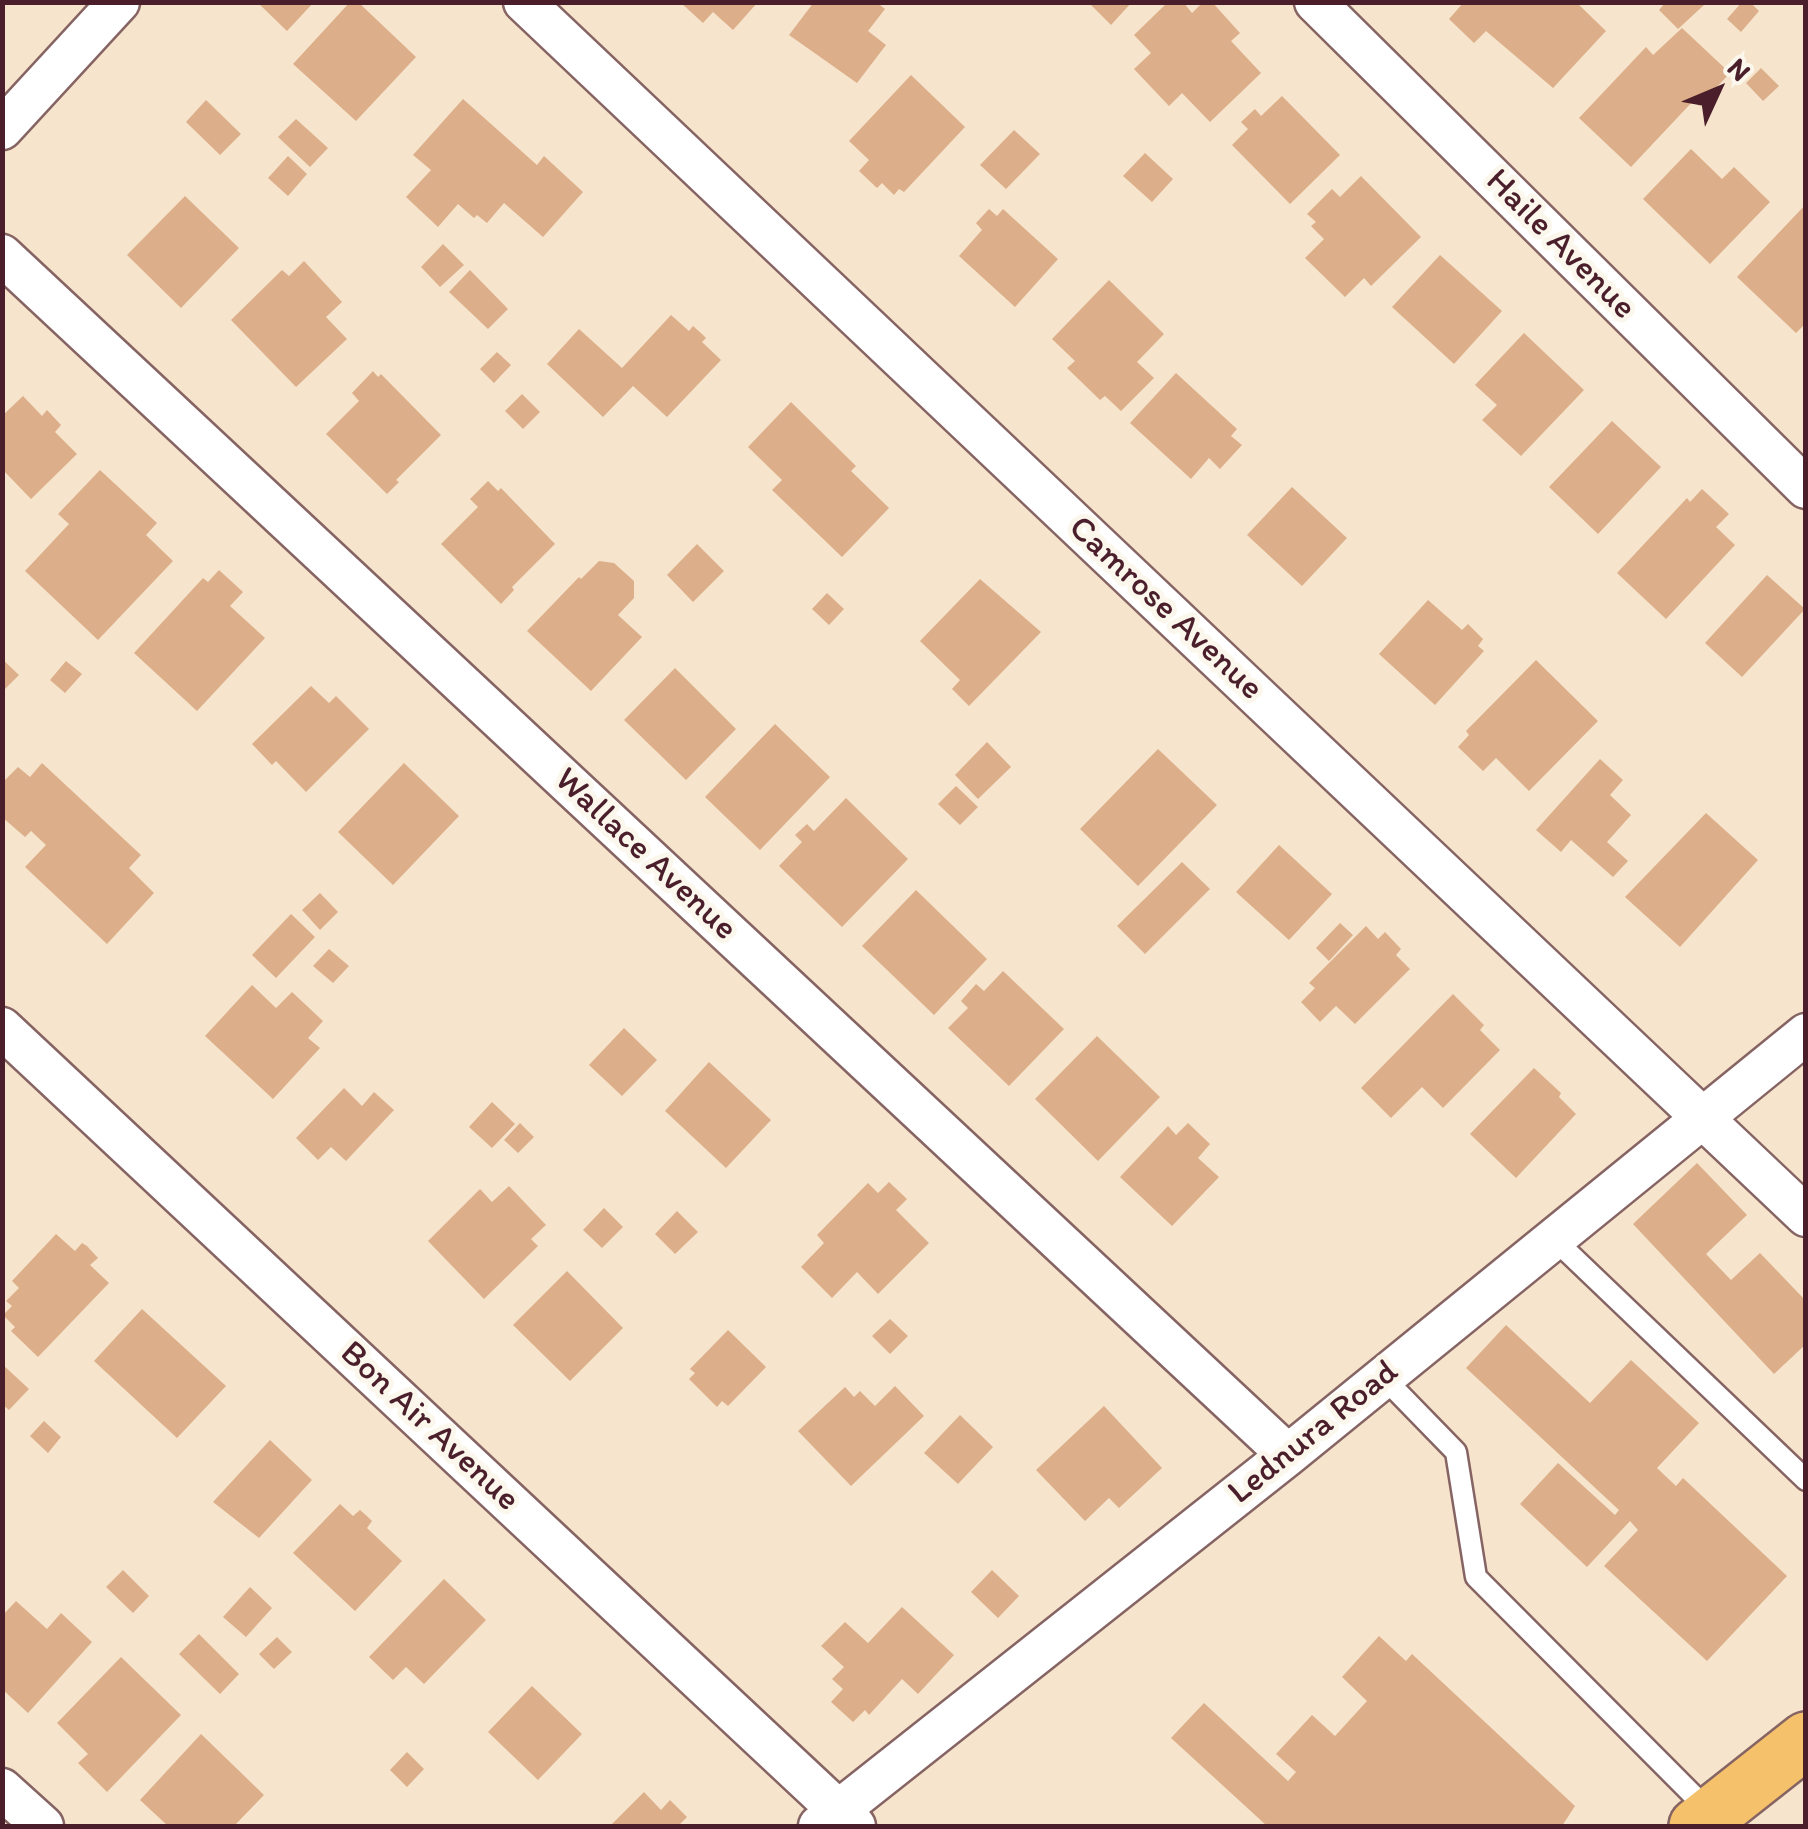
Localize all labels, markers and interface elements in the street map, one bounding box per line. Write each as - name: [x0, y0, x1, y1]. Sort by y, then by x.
- north arrow: [1668, 40, 1768, 140]
- text: N: [1721, 51, 1758, 88]
- street label: Haile Avenue: [1476, 161, 1644, 329]
- street label: Camrose Avenue: [1059, 508, 1271, 710]
- street label: Wallace Avenue: [545, 760, 745, 950]
- street label: Bon Air Avenue: [330, 1333, 528, 1521]
- street label: Lednura Road: [1220, 1352, 1408, 1514]

